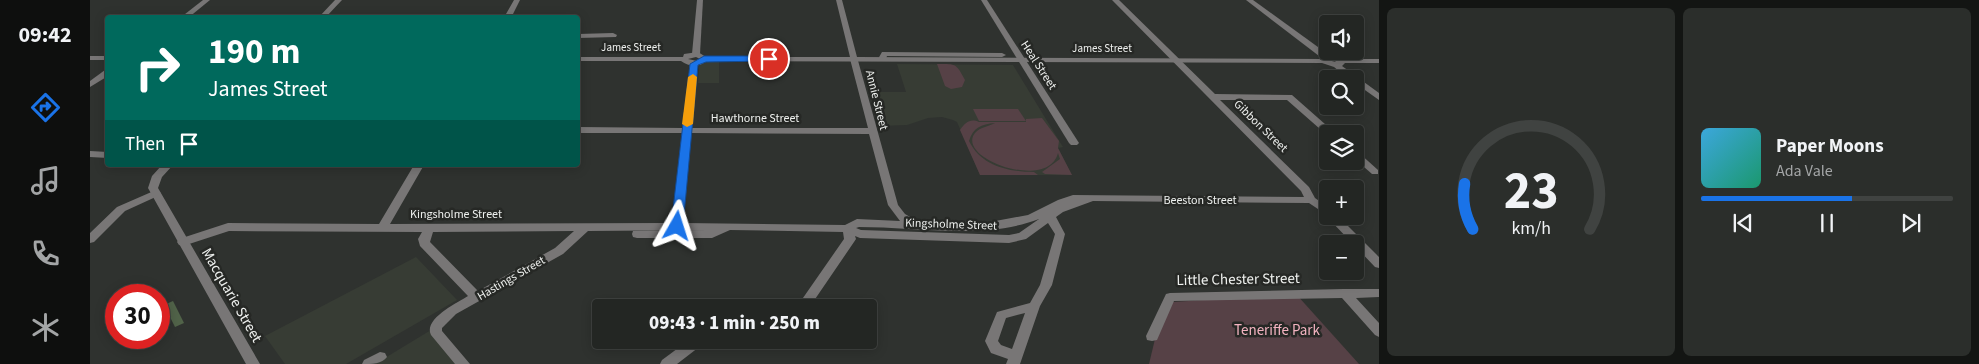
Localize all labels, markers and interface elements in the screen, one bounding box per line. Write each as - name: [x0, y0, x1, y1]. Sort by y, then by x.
- map controls: [1319, 15, 1364, 280]
- button: sound: [1319, 15, 1364, 60]
- text: 09:42: [18, 19, 72, 51]
- text: 190 m: [208, 27, 300, 77]
- icon: right: [125, 35, 190, 100]
- pin: [748, 38, 790, 80]
- street label: Heal Street: [1016, 38, 1061, 93]
- street label: James Street: [601, 40, 661, 55]
- street label: James Street: [1072, 41, 1132, 56]
- icon: arrive: [755, 45, 783, 73]
- street label: Annie Street: [861, 68, 892, 132]
- button: search: [1319, 70, 1364, 115]
- text: James Street: [208, 73, 328, 105]
- icon: directions: [28, 90, 63, 125]
- street label: Gibbon Street: [1230, 96, 1291, 156]
- street label: Hawthorne Street: [711, 110, 799, 127]
- button: layers: [1319, 125, 1364, 170]
- icon: arrive: [175, 130, 203, 158]
- text: Then: [125, 131, 165, 158]
- text: Paper Moons: [1776, 133, 1884, 160]
- text: 23: [1504, 155, 1558, 229]
- text: Ada Vale: [1776, 160, 1833, 182]
- icon: music: [28, 163, 63, 198]
- button: +: [1319, 180, 1364, 225]
- street label: Beeston Street: [1163, 192, 1237, 209]
- position arrow: [650, 199, 702, 251]
- street label: Kingsholme Street: [410, 206, 502, 223]
- icon: previous: [1729, 209, 1757, 237]
- icon: pause: [1813, 209, 1841, 237]
- icon: next: [1897, 209, 1925, 237]
- street label: Kingsholme Street: [905, 214, 997, 235]
- text: km/h: [1511, 216, 1551, 241]
- button: −: [1319, 235, 1364, 280]
- icon: phone: [28, 236, 63, 271]
- street label: Macquarie Street: [196, 244, 267, 346]
- street label: Hastings Street: [474, 252, 548, 305]
- street label: Little Chester Street: [1176, 268, 1300, 291]
- speed limit sign: 30: [105, 284, 170, 349]
- icon: climate: [28, 310, 63, 345]
- text: 09:43 · 1 min · 250 m: [649, 310, 820, 337]
- park label: Teneriffe Park: [1234, 320, 1321, 341]

